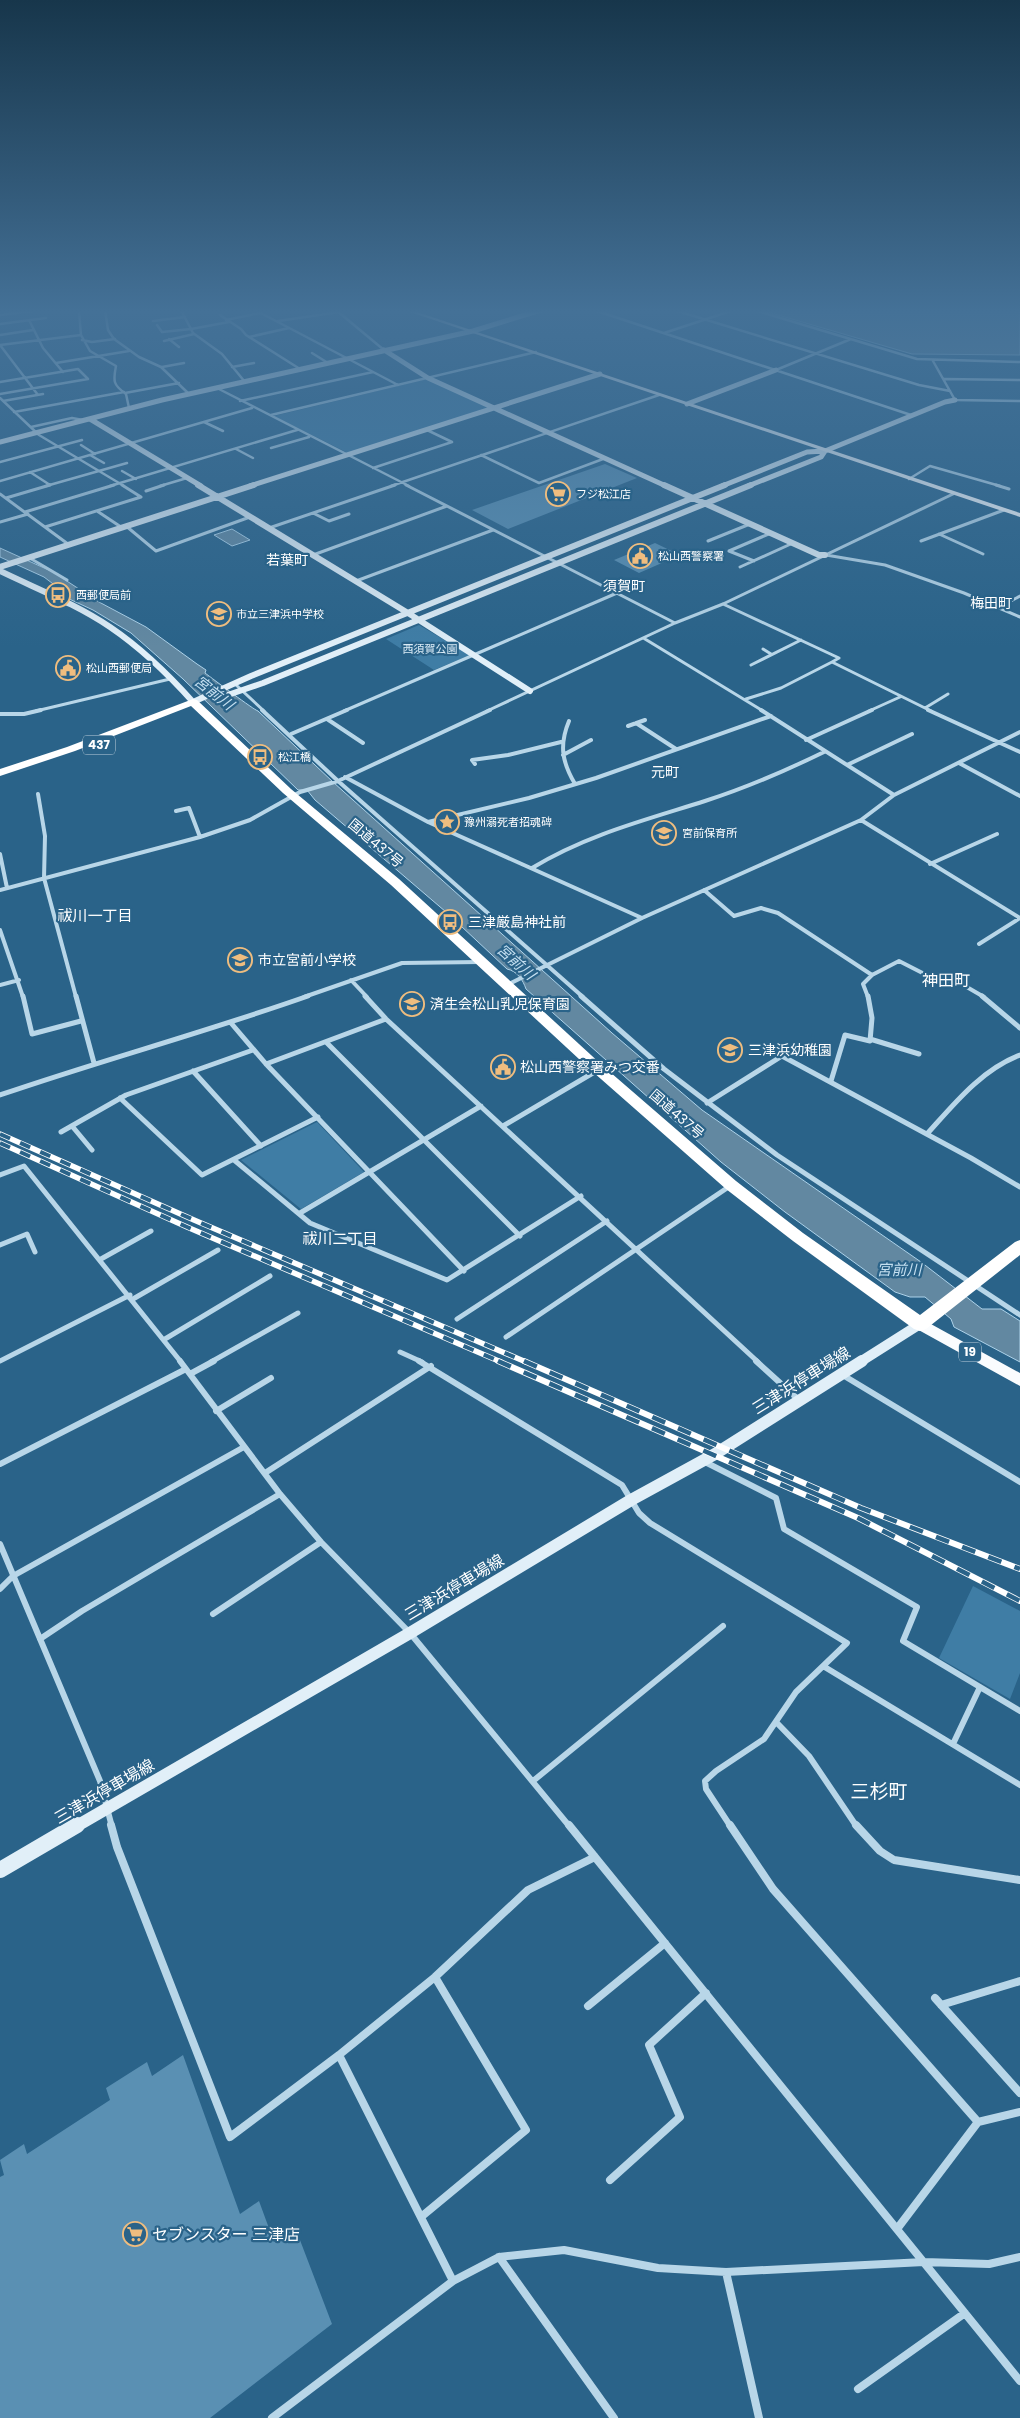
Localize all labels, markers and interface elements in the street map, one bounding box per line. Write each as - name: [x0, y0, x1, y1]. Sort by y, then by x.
- supermarket icon: フジ松江店: [545, 481, 571, 507]
- place label: フジ松江店: [576, 486, 631, 502]
- public building icon: 松山西警察署: [627, 543, 653, 569]
- place label: 松山西警察署: [658, 548, 724, 564]
- district label: 若葉町: [266, 550, 308, 570]
- district label: 須賀町: [603, 576, 645, 596]
- bus stop icon: 西郵便局前: [45, 582, 71, 608]
- place label: 西郵便局前: [76, 587, 131, 603]
- district label: 梅田町: [970, 593, 1012, 613]
- school or university icon: 市立三津浜中学校: [206, 601, 232, 627]
- place label: 市立三津浜中学校: [236, 606, 324, 622]
- park label: 西須賀公園: [403, 641, 458, 657]
- public building icon: 松山西郵便局: [55, 655, 81, 681]
- place label: 松山西郵便局: [86, 660, 152, 676]
- water label: 宮前川: [190, 670, 240, 716]
- road number: 437: [83, 736, 115, 754]
- bus stop icon: 松江橋: [247, 744, 273, 770]
- place label: 松江橋: [278, 749, 311, 765]
- district label: 元町: [651, 762, 679, 782]
- place icon: 豫州溺死者招魂碑: [434, 809, 460, 835]
- street label: 国道437号: [344, 814, 408, 872]
- place label: 豫州溺死者招魂碑: [464, 814, 552, 830]
- school or university icon: 宮前保育所: [651, 820, 677, 846]
- place label: 宮前保育所: [682, 825, 738, 841]
- district label: 祓川一丁目: [57, 905, 133, 926]
- bus stop icon: 三津厳島神社前: [437, 909, 463, 935]
- place label: 三津厳島神社前: [468, 912, 566, 932]
- water label: 宮前川: [493, 939, 542, 986]
- school or university icon: 市立宮前小学校: [227, 947, 253, 973]
- place label: 市立宮前小学校: [258, 950, 356, 970]
- district label: 神田町: [922, 969, 970, 992]
- school or university icon: 済生会松山乳児保育園: [399, 991, 425, 1017]
- place label: 済生会松山乳児保育園: [430, 994, 570, 1014]
- school or university icon: 三津浜幼稚園: [717, 1037, 743, 1063]
- place label: 三津浜幼稚園: [748, 1040, 832, 1060]
- public building icon: 松山西警察署みつ交番: [490, 1054, 516, 1080]
- place label: 松山西警察署みつ交番: [520, 1057, 660, 1077]
- street label: 国道437号: [645, 1085, 709, 1143]
- district label: 祓川二丁目: [302, 1228, 378, 1249]
- water label: 宮前川: [876, 1259, 923, 1280]
- street label: 三津浜停車場線: [748, 1341, 855, 1420]
- road number: 19: [959, 1342, 981, 1361]
- street label: 三津浜停車場線: [400, 1549, 508, 1626]
- street label: 三津浜停車場線: [50, 1753, 159, 1829]
- district label: 三杉町: [850, 1778, 908, 1805]
- supermarket icon: セブンスター 三津店: [122, 2221, 148, 2247]
- place label: セブンスター 三津店: [152, 2223, 300, 2246]

